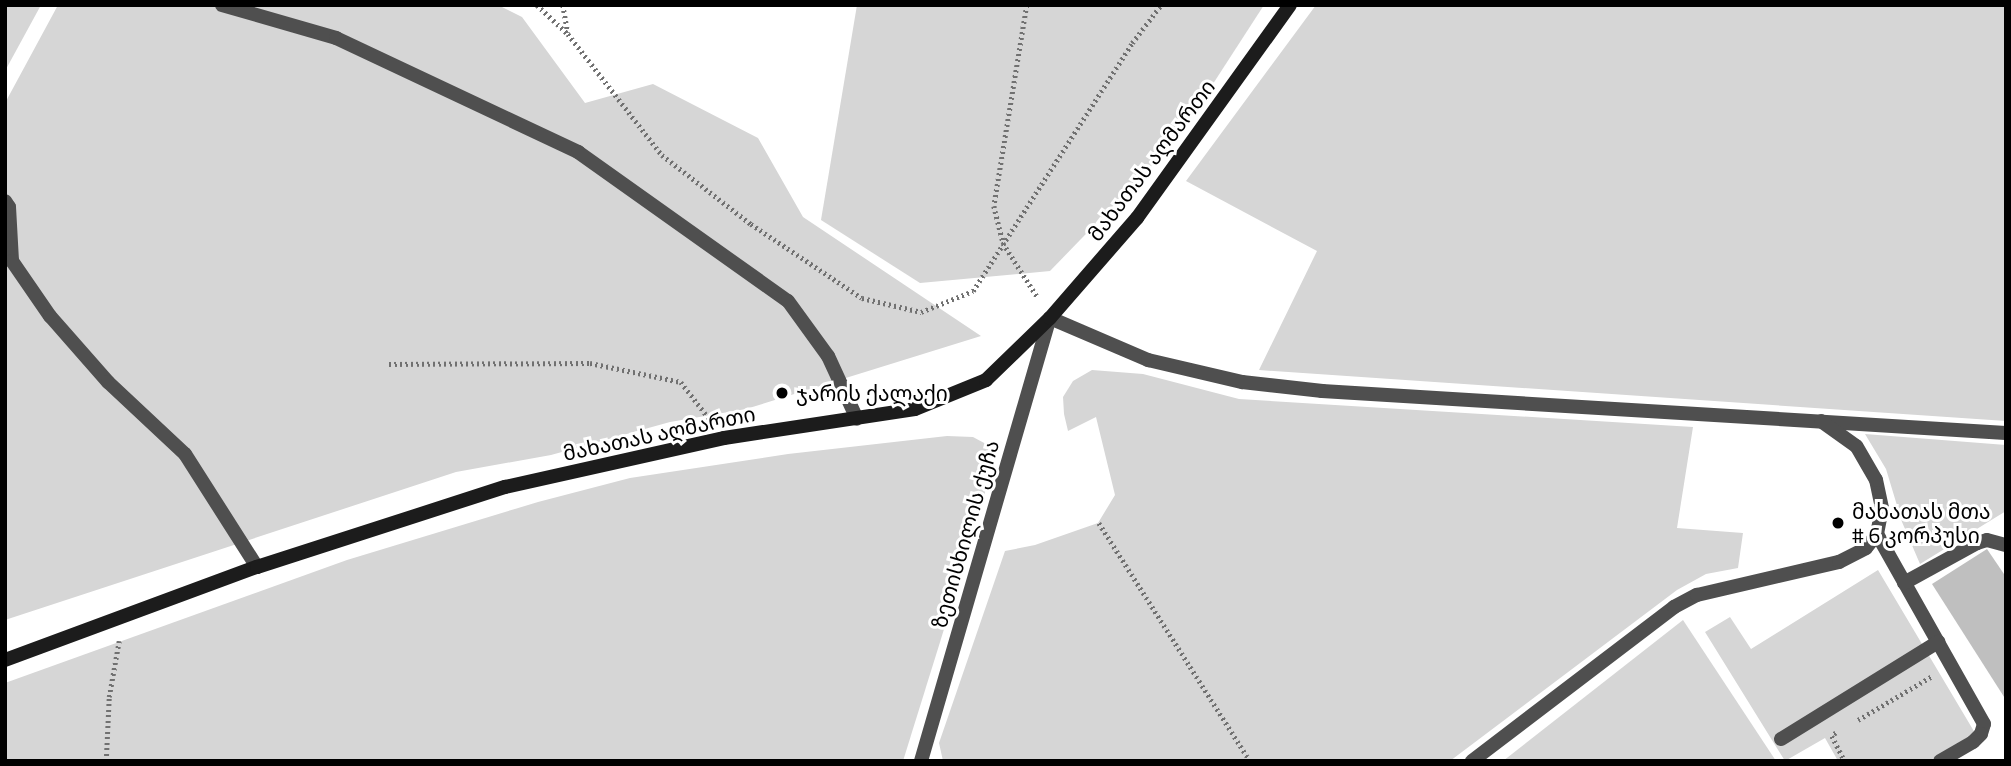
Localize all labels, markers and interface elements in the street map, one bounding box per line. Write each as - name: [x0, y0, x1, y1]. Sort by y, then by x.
- street label: მახათას აღმართი: [1082, 74, 1220, 246]
- place label: ჯარის ქალაქი: [796, 380, 948, 406]
- marker: ჯარის ქალაქი: [774, 385, 790, 401]
- street label: მახათას აღმართი: [561, 400, 757, 466]
- street label: ზეთისხილის ქუჩა: [926, 437, 1004, 631]
- place label: მახათას მთა # 6 კორპუსი: [1852, 498, 1991, 548]
- marker: მახათას მთა # 6 კორპუსი: [1830, 515, 1846, 531]

